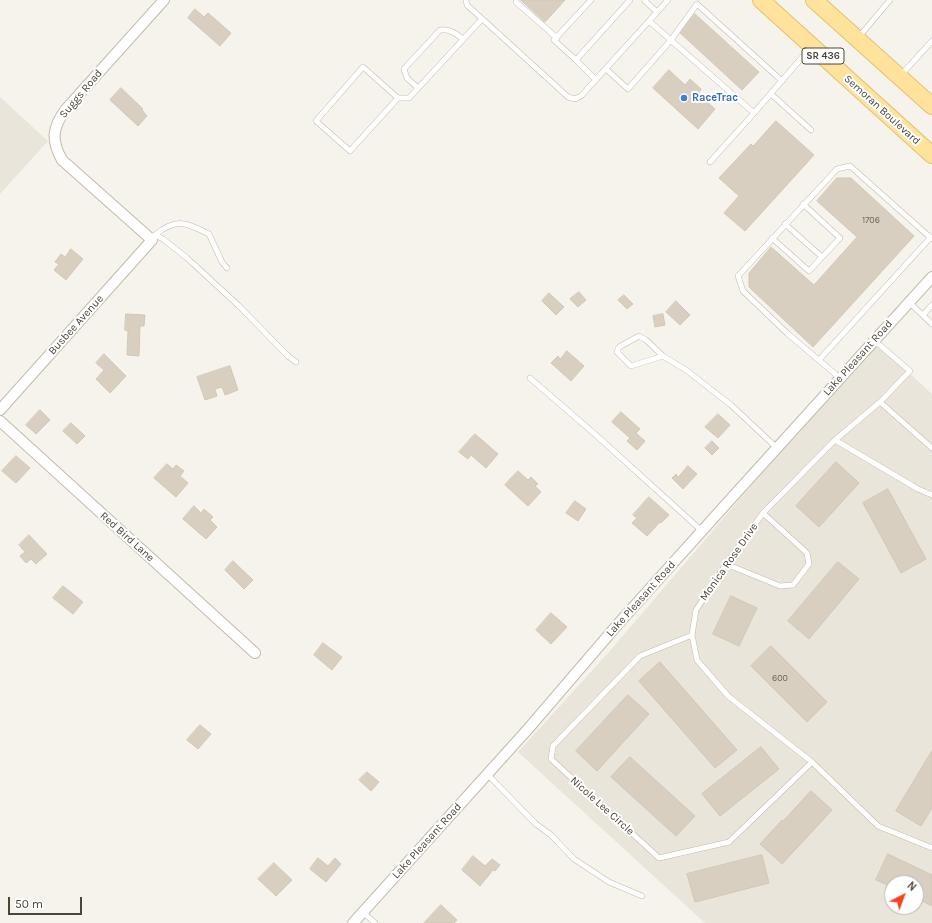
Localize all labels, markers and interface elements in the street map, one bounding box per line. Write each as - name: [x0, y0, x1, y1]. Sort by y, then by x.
- road number: SR 436: [802, 48, 844, 64]
- street label: Suggs Road: [57, 67, 105, 121]
- street label: Semoran Boulevard: [841, 72, 923, 148]
- place label: RaceTrac: [692, 91, 738, 105]
- marker: RaceTrac: [679, 93, 689, 103]
- house number: 1706: [862, 215, 880, 225]
- street label: Busbee Avenue: [46, 292, 106, 358]
- street label: Lake Pleasant Road: [821, 318, 895, 398]
- street label: Red Bird Lane: [97, 509, 157, 565]
- street label: Monica Rose Drive: [697, 521, 761, 603]
- street label: Lake Pleasant Road: [604, 559, 678, 639]
- house number: 600: [772, 673, 788, 683]
- street label: Nicole Lee Circle: [567, 774, 637, 838]
- street label: Lake Pleasant Road: [390, 801, 464, 881]
- north arrow: [884, 875, 924, 915]
- text: N: [904, 879, 919, 894]
- scale bar: [10, 889, 84, 915]
- text: 50 m: [15, 897, 43, 911]

